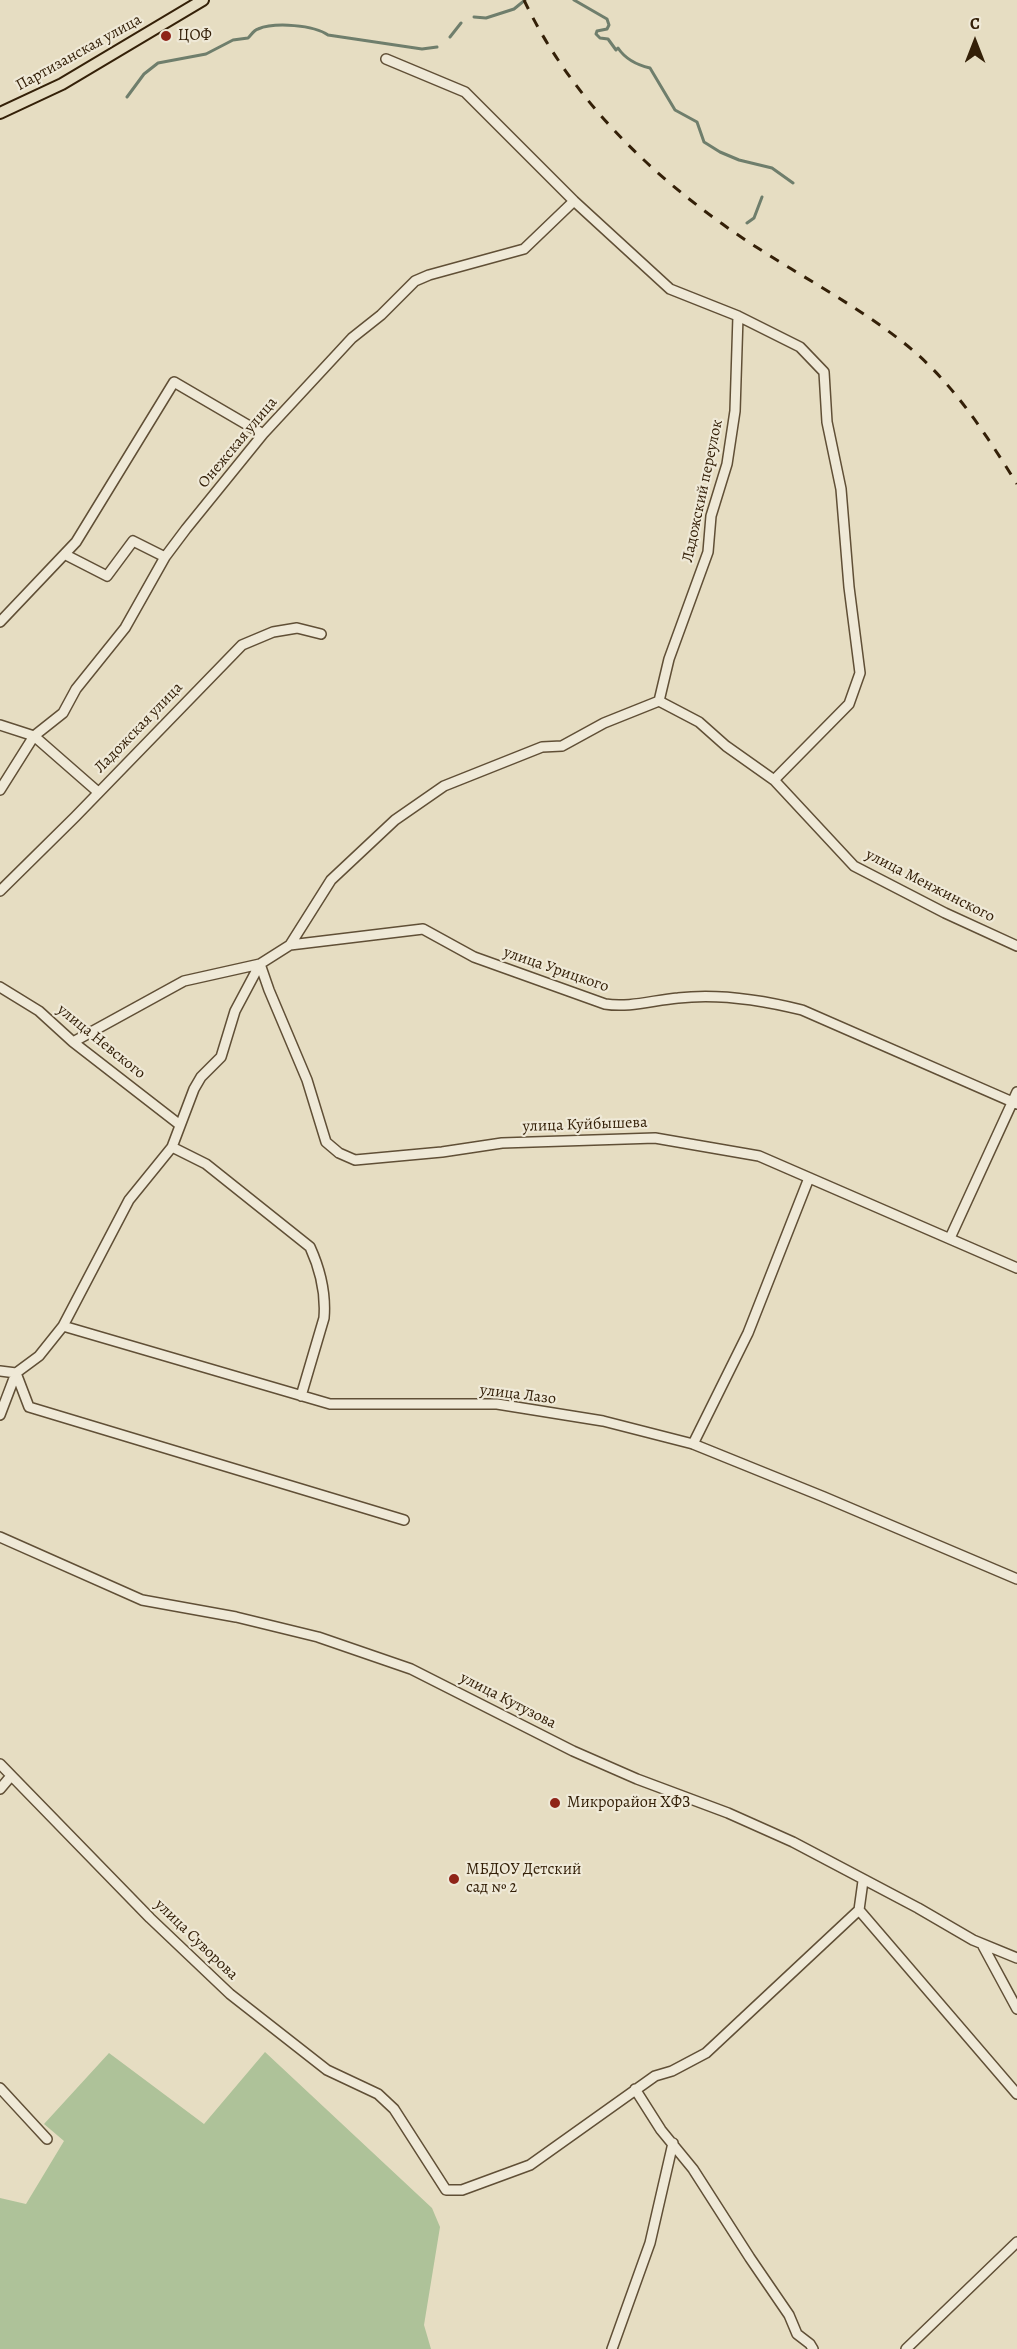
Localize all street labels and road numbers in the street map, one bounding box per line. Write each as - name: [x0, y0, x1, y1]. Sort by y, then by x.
- street label: Партизанская улица: [13, 10, 145, 96]
- street label: Онежская улица: [194, 394, 282, 492]
- street label: Ладожский переулок: [678, 418, 728, 564]
- street label: Ладожская улица: [91, 679, 187, 777]
- street label: улица Менжинского: [862, 845, 998, 927]
- street label: улица Урицкого: [501, 943, 611, 997]
- street label: улица Невского: [53, 1000, 149, 1084]
- street label: улица Куйбышева: [522, 1113, 648, 1137]
- street label: улица Лазо: [479, 1381, 557, 1409]
- street label: улица Кутузова: [457, 1669, 559, 1733]
- street label: улица Суворова: [150, 1895, 242, 1985]

